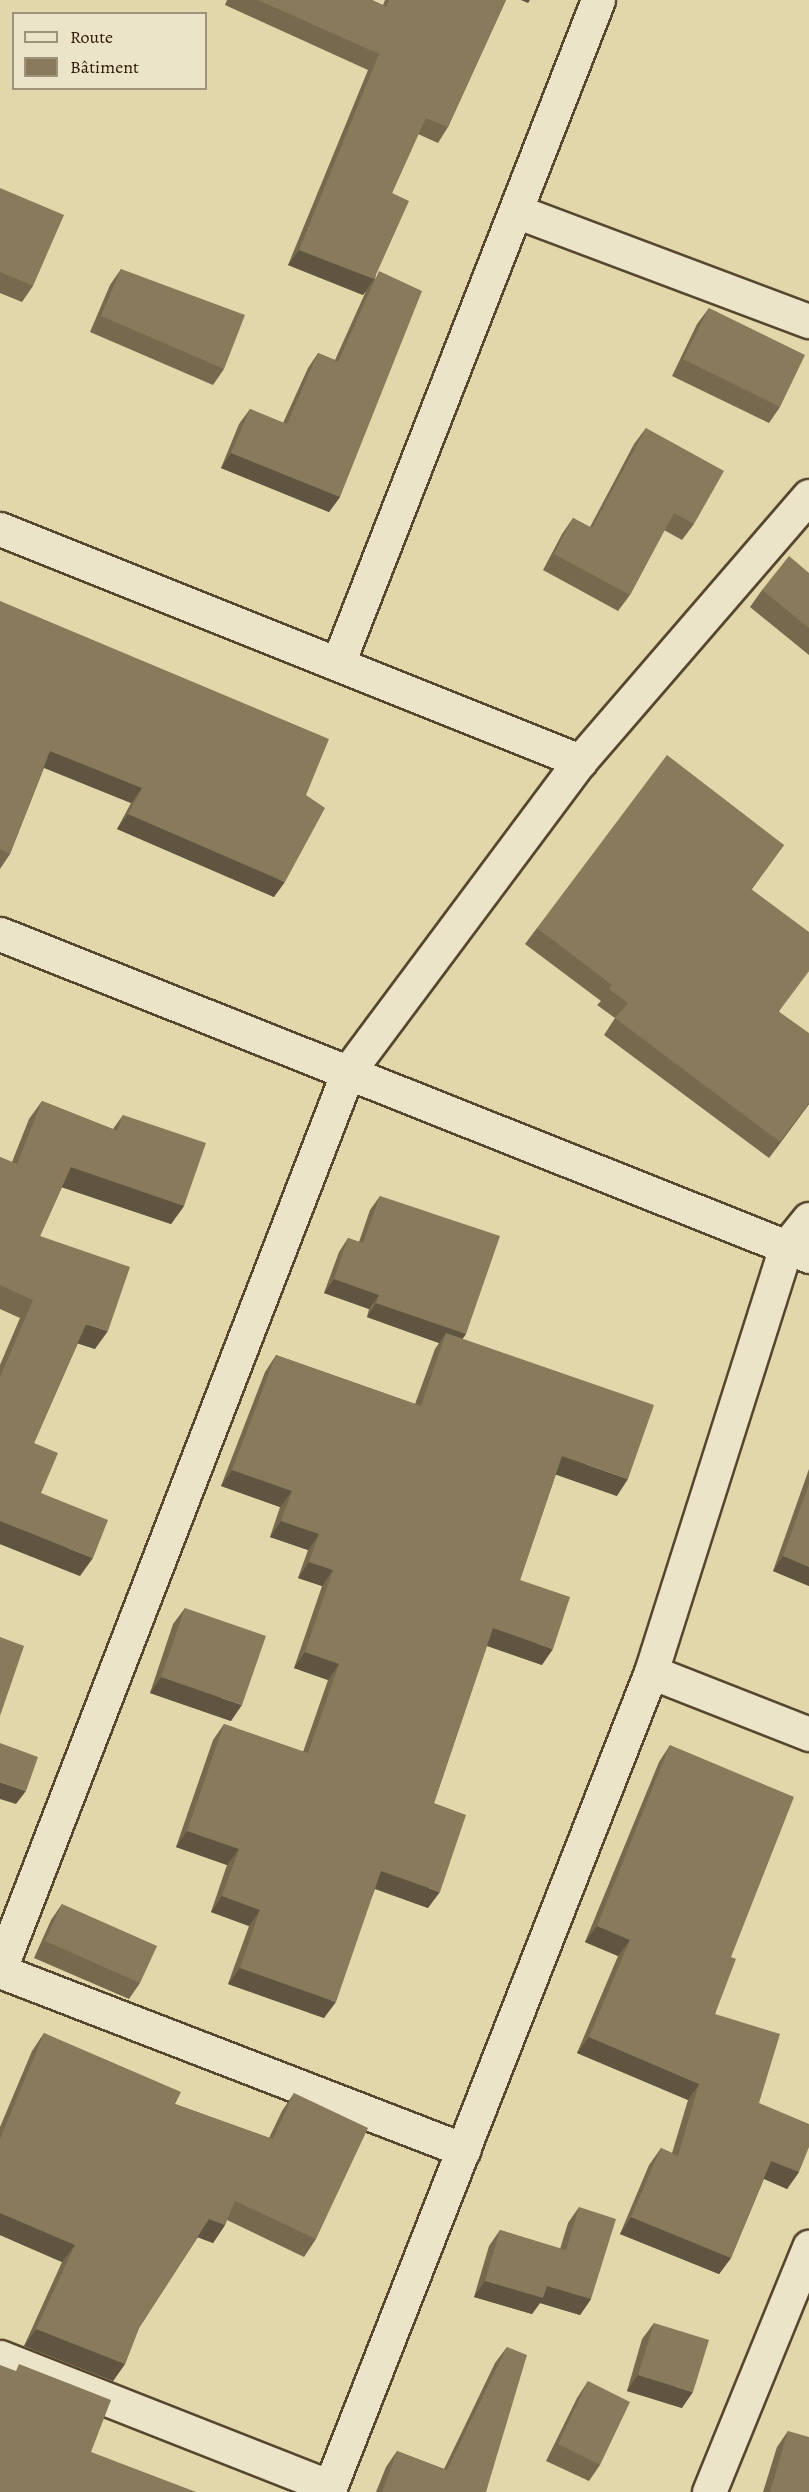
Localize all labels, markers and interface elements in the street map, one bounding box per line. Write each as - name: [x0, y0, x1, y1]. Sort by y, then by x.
- legend: [12, 12, 207, 90]
- text: Route: [70, 25, 113, 49]
- text: Bâtiment: [70, 55, 139, 79]

